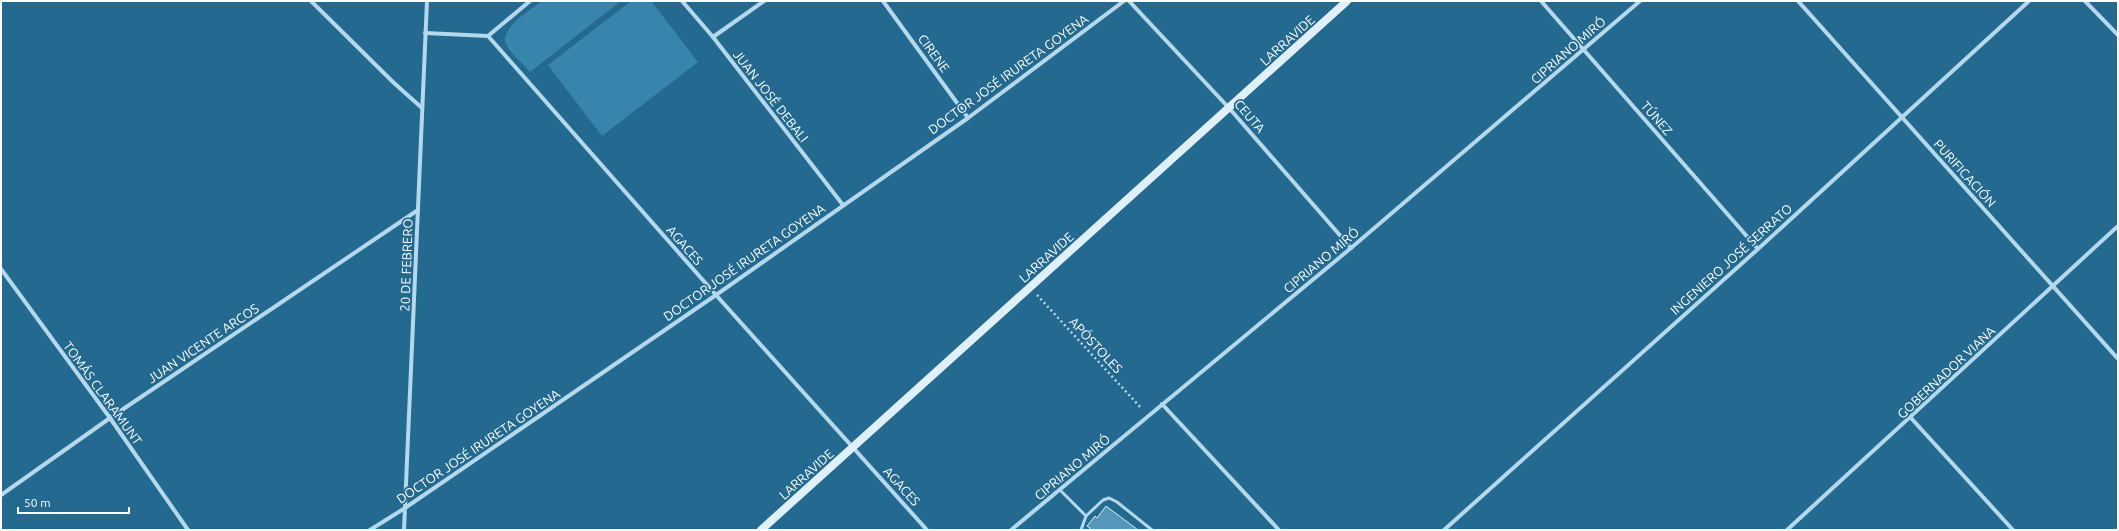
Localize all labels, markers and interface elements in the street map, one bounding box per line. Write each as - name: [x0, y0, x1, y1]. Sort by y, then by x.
- street label: DOCTOR JOSÉ IRURETA GOYENA: [925, 10, 1091, 137]
- street label: LARRAVIDE: [1257, 12, 1317, 68]
- street label: CIPRIANO MIRÓ: [1528, 14, 1608, 86]
- street label: CIRENE: [916, 31, 952, 75]
- street label: JUAN JOSÉ DEBALI: [731, 47, 812, 145]
- street label: CEUTA: [1232, 97, 1268, 136]
- street label: TÚNEZ: [1639, 98, 1676, 138]
- street label: PURIFICACIÓN: [1931, 137, 1999, 209]
- street label: DOCTOR JOSÉ IRURETA GOYENA: [660, 200, 828, 323]
- street label: INGENIERO JOSÉ SERRATO: [1667, 200, 1795, 317]
- street label: 20 DE FEBRERO: [397, 218, 415, 312]
- street label: AGACES: [664, 223, 706, 268]
- street label: CIPRIANO MIRÓ: [1280, 224, 1362, 296]
- street label: LARRAVIDE: [1016, 229, 1076, 285]
- street label: JUAN VICENTE ARCOS: [145, 301, 261, 385]
- street label: APÓSTOLES: [1067, 314, 1125, 376]
- street label: GOBERNADOR VIANA: [1894, 323, 1998, 421]
- street label: TOMÁS CLARAMUNT: [61, 338, 146, 447]
- street label: DOCTOR JOSÉ IRURETA GOYENA: [393, 385, 563, 506]
- street label: CIPRIANO MIRÓ: [1031, 431, 1113, 503]
- street label: LARRAVIDE: [776, 446, 836, 502]
- street label: AGACES: [881, 464, 923, 508]
- scale bar: [18, 489, 129, 515]
- text: 50 m: [24, 496, 51, 509]

